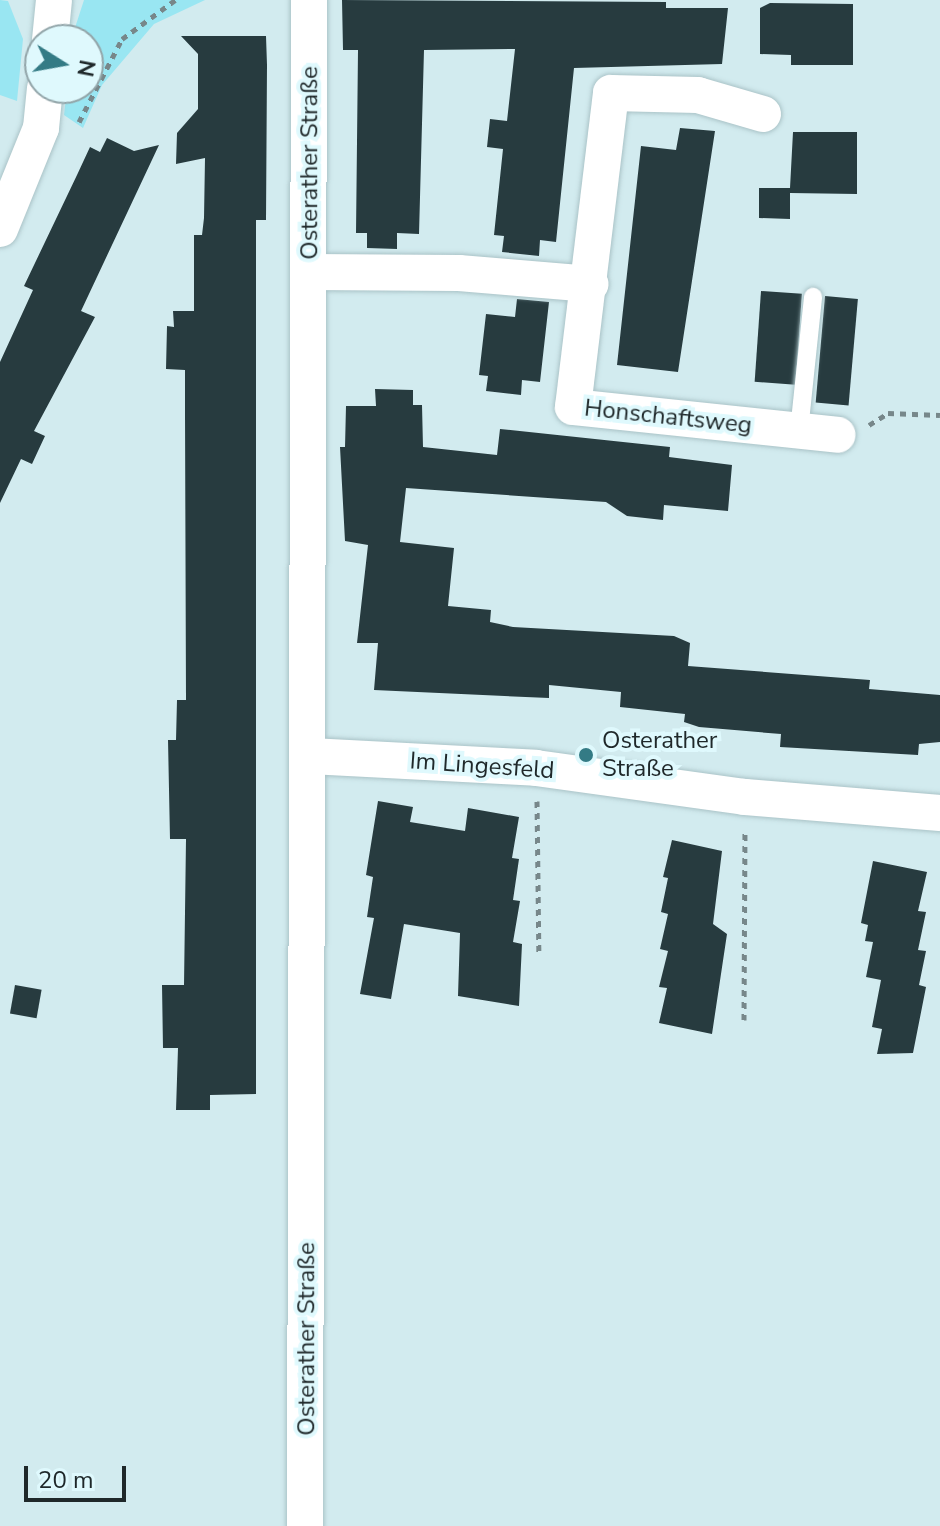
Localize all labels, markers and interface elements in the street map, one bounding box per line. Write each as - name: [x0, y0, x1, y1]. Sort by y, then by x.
- north arrow: [24, 24, 104, 104]
- text: N: [69, 57, 102, 79]
- street label: Osterather Straße: [296, 66, 324, 260]
- street label: Honschaftsweg: [583, 394, 753, 440]
- place label: Osterather Straße: [602, 727, 717, 783]
- marker: Osterather Straße: [577, 746, 595, 764]
- street label: Im Lingesfeld: [409, 747, 555, 785]
- street label: Osterather Straße: [293, 1242, 321, 1436]
- scale bar: [28, 1450, 130, 1500]
- text: 20 m: [38, 1464, 94, 1496]

